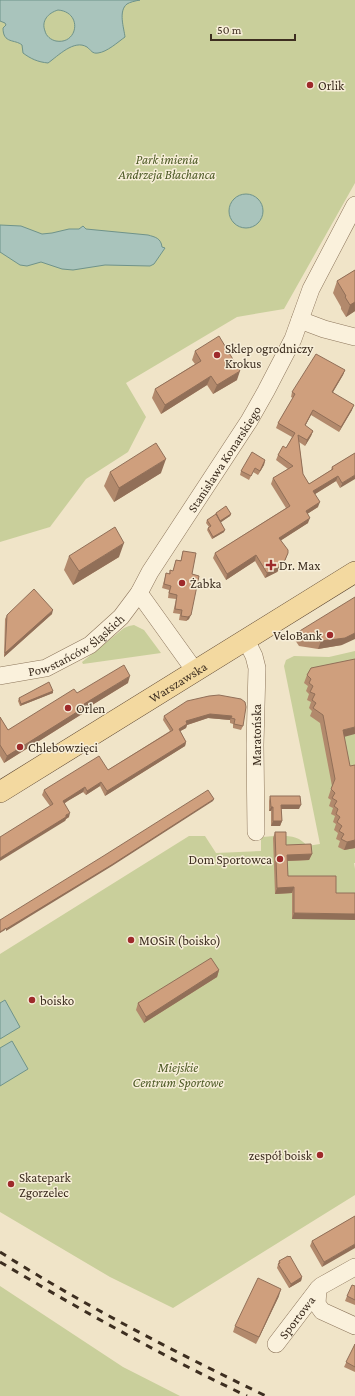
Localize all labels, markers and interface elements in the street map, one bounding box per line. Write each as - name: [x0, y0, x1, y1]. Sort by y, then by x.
- scale bar: [211, 16, 295, 42]
- text: 50 m: [217, 23, 242, 37]
- place label: Orlik: [318, 78, 345, 93]
- marker: Orlik: [305, 80, 315, 90]
- park label: Park imienia Andrzeja Błachanca: [118, 152, 215, 183]
- place label: Sklep ogrodniczy Krokus: [225, 341, 314, 371]
- marker: Sklep ogrodniczy Krokus: [212, 350, 222, 360]
- street label: Stanisława Konarskiego: [184, 403, 264, 515]
- place label: Dr. Max: [279, 558, 320, 573]
- marker: Dr. Max: [266, 560, 276, 570]
- place label: Żabka: [190, 576, 222, 591]
- marker: Żabka: [177, 578, 187, 588]
- street label: Powstańców Śląskich: [27, 611, 127, 679]
- place label: VeloBank: [273, 628, 323, 643]
- marker: VeloBank: [325, 630, 335, 640]
- street label: Warszawska: [146, 659, 210, 706]
- place label: Orlen: [76, 701, 105, 716]
- marker: Orlen: [63, 703, 73, 713]
- street label: Maratońska: [249, 704, 264, 766]
- place label: Chlebowzięci: [28, 740, 98, 755]
- marker: Chlebowzięci: [15, 742, 25, 752]
- place label: Dom Sportowca: [189, 852, 272, 867]
- marker: Dom Sportowca: [275, 854, 285, 864]
- place label: MOSiR (boisko): [139, 933, 221, 949]
- marker: MOSiR (boisko): [126, 935, 136, 945]
- place label: boisko: [40, 993, 74, 1008]
- marker: boisko: [27, 995, 37, 1005]
- park label: Miejskie Centrum Sportowe: [133, 1060, 224, 1090]
- place label: zespół boisk: [249, 1148, 313, 1163]
- marker: zespół boisk: [315, 1150, 325, 1160]
- place label: Skatepark Zgorzelec: [19, 1170, 72, 1200]
- marker: Skatepark Zgorzelec: [6, 1179, 16, 1189]
- street label: Sportowa: [276, 1293, 318, 1342]

